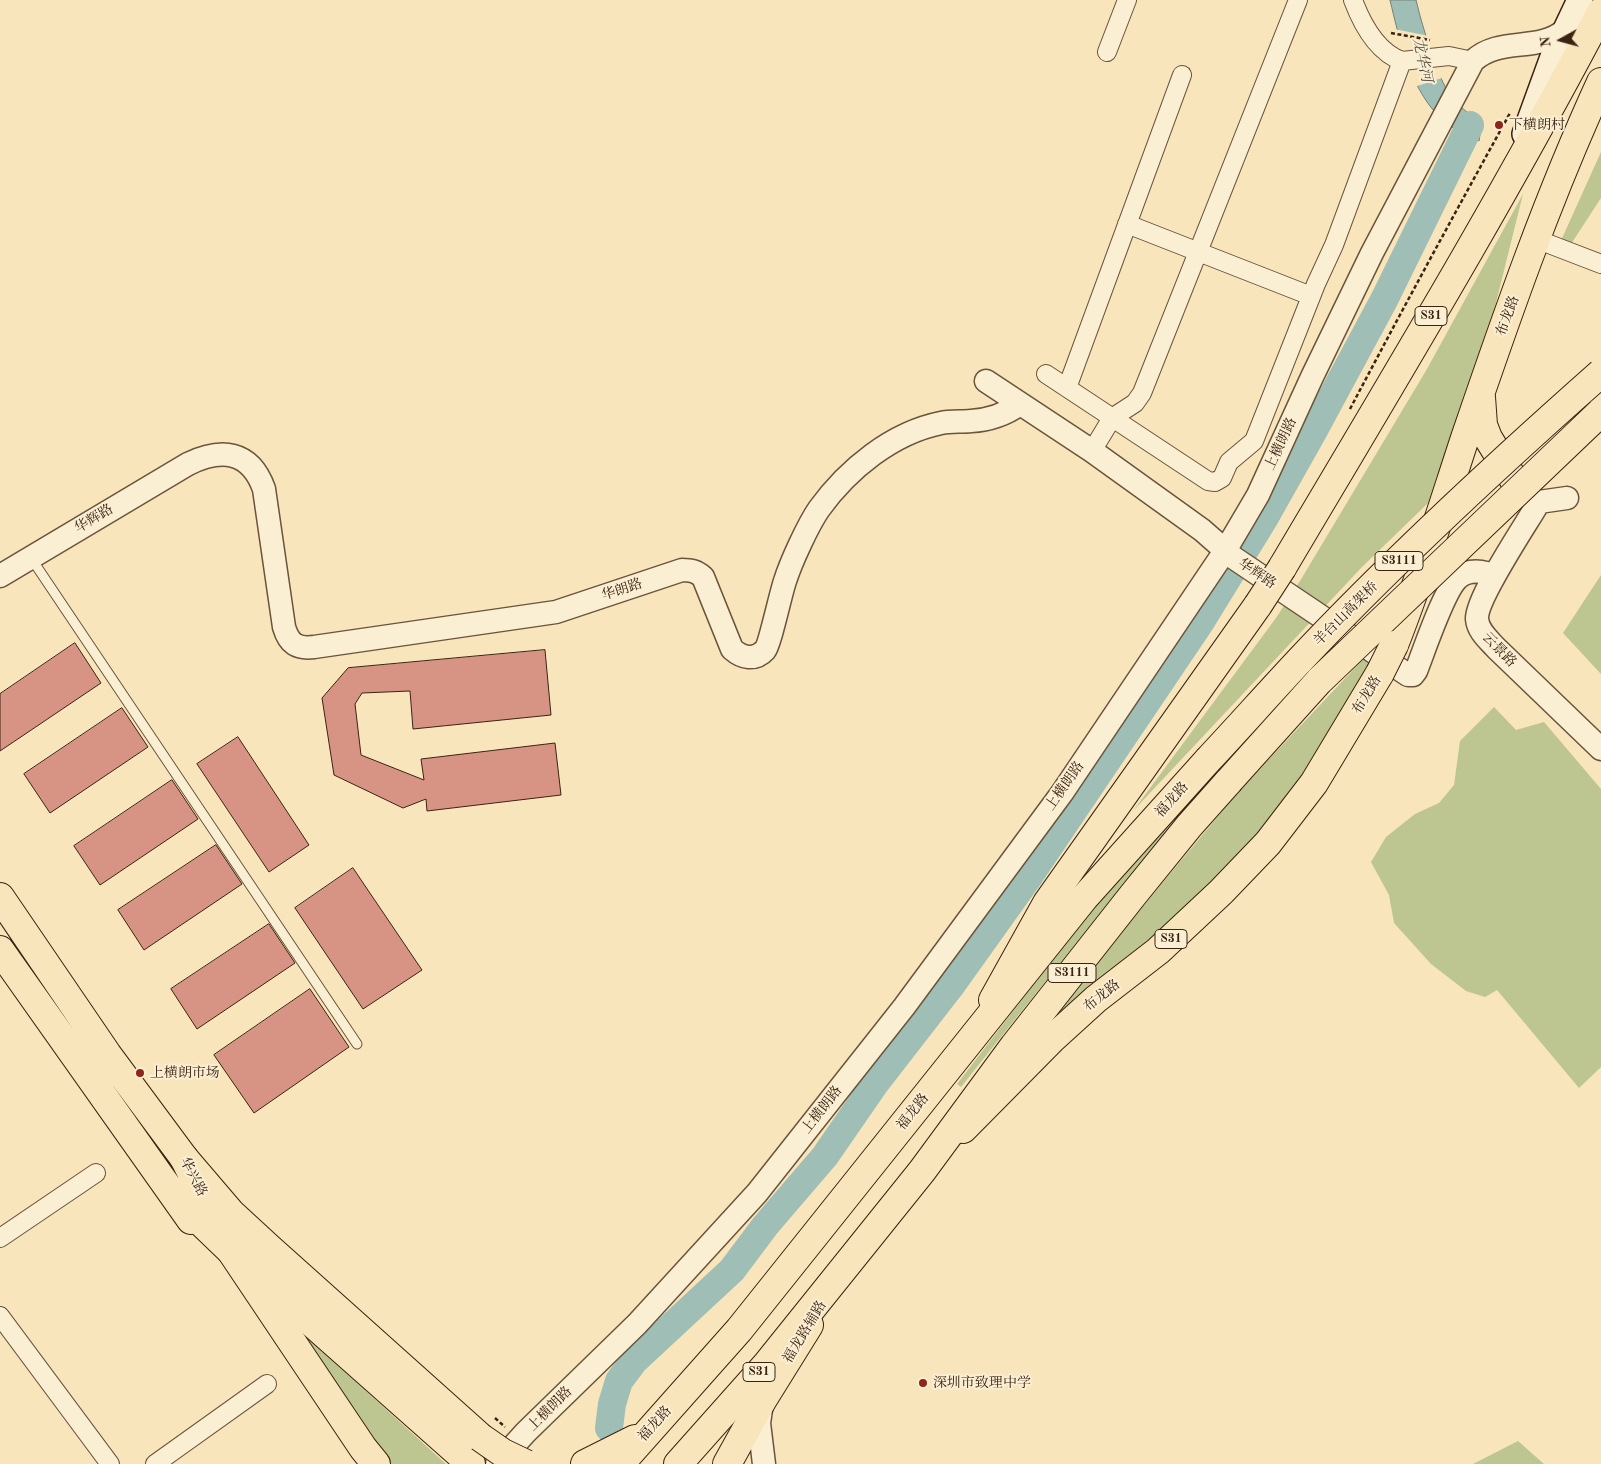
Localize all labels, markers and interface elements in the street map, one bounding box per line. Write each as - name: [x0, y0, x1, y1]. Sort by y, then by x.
- north arrow: [1536, 15, 1586, 65]
- water label: 龙华河: [1409, 36, 1435, 84]
- text: N: [1539, 36, 1554, 48]
- place label: 下横朗村: [1509, 117, 1565, 133]
- marker: 下横朗村: [1493, 119, 1505, 131]
- street label: 布龙路: [1493, 293, 1523, 339]
- road number: S31: [1415, 306, 1447, 326]
- street label: 上横朗路: [1262, 415, 1300, 473]
- street label: 华辉路: [72, 501, 116, 537]
- road number: S3111: [1375, 552, 1423, 570]
- street label: 华辉路: [1235, 555, 1279, 593]
- street label: 华朗路: [599, 576, 645, 604]
- street label: 羊台山高架桥: [1310, 578, 1382, 650]
- street label: 云景路: [1478, 629, 1520, 671]
- street label: 布龙路: [1349, 673, 1385, 717]
- street label: 上横朗路: [1042, 758, 1088, 814]
- street label: 福龙路: [1152, 779, 1192, 821]
- road number: S31: [1155, 930, 1187, 949]
- road number: S3111: [1048, 964, 1096, 982]
- street label: 布龙路: [1080, 976, 1124, 1016]
- place label: 上横朗市场: [150, 1065, 220, 1081]
- marker: 上横朗市场: [134, 1067, 146, 1079]
- street label: 上横朗路: [798, 1083, 846, 1137]
- street label: 福龙路: [893, 1090, 933, 1134]
- street label: 华兴路: [176, 1155, 210, 1199]
- street label: 福龙路辅路: [780, 1298, 830, 1366]
- road number: S31: [743, 1362, 775, 1381]
- place label: 深圳市致理中学: [933, 1375, 1031, 1391]
- marker: 深圳市致理中学: [917, 1377, 929, 1389]
- street label: 上横朗路: [524, 1383, 576, 1435]
- street label: 福龙路: [635, 1403, 675, 1445]

